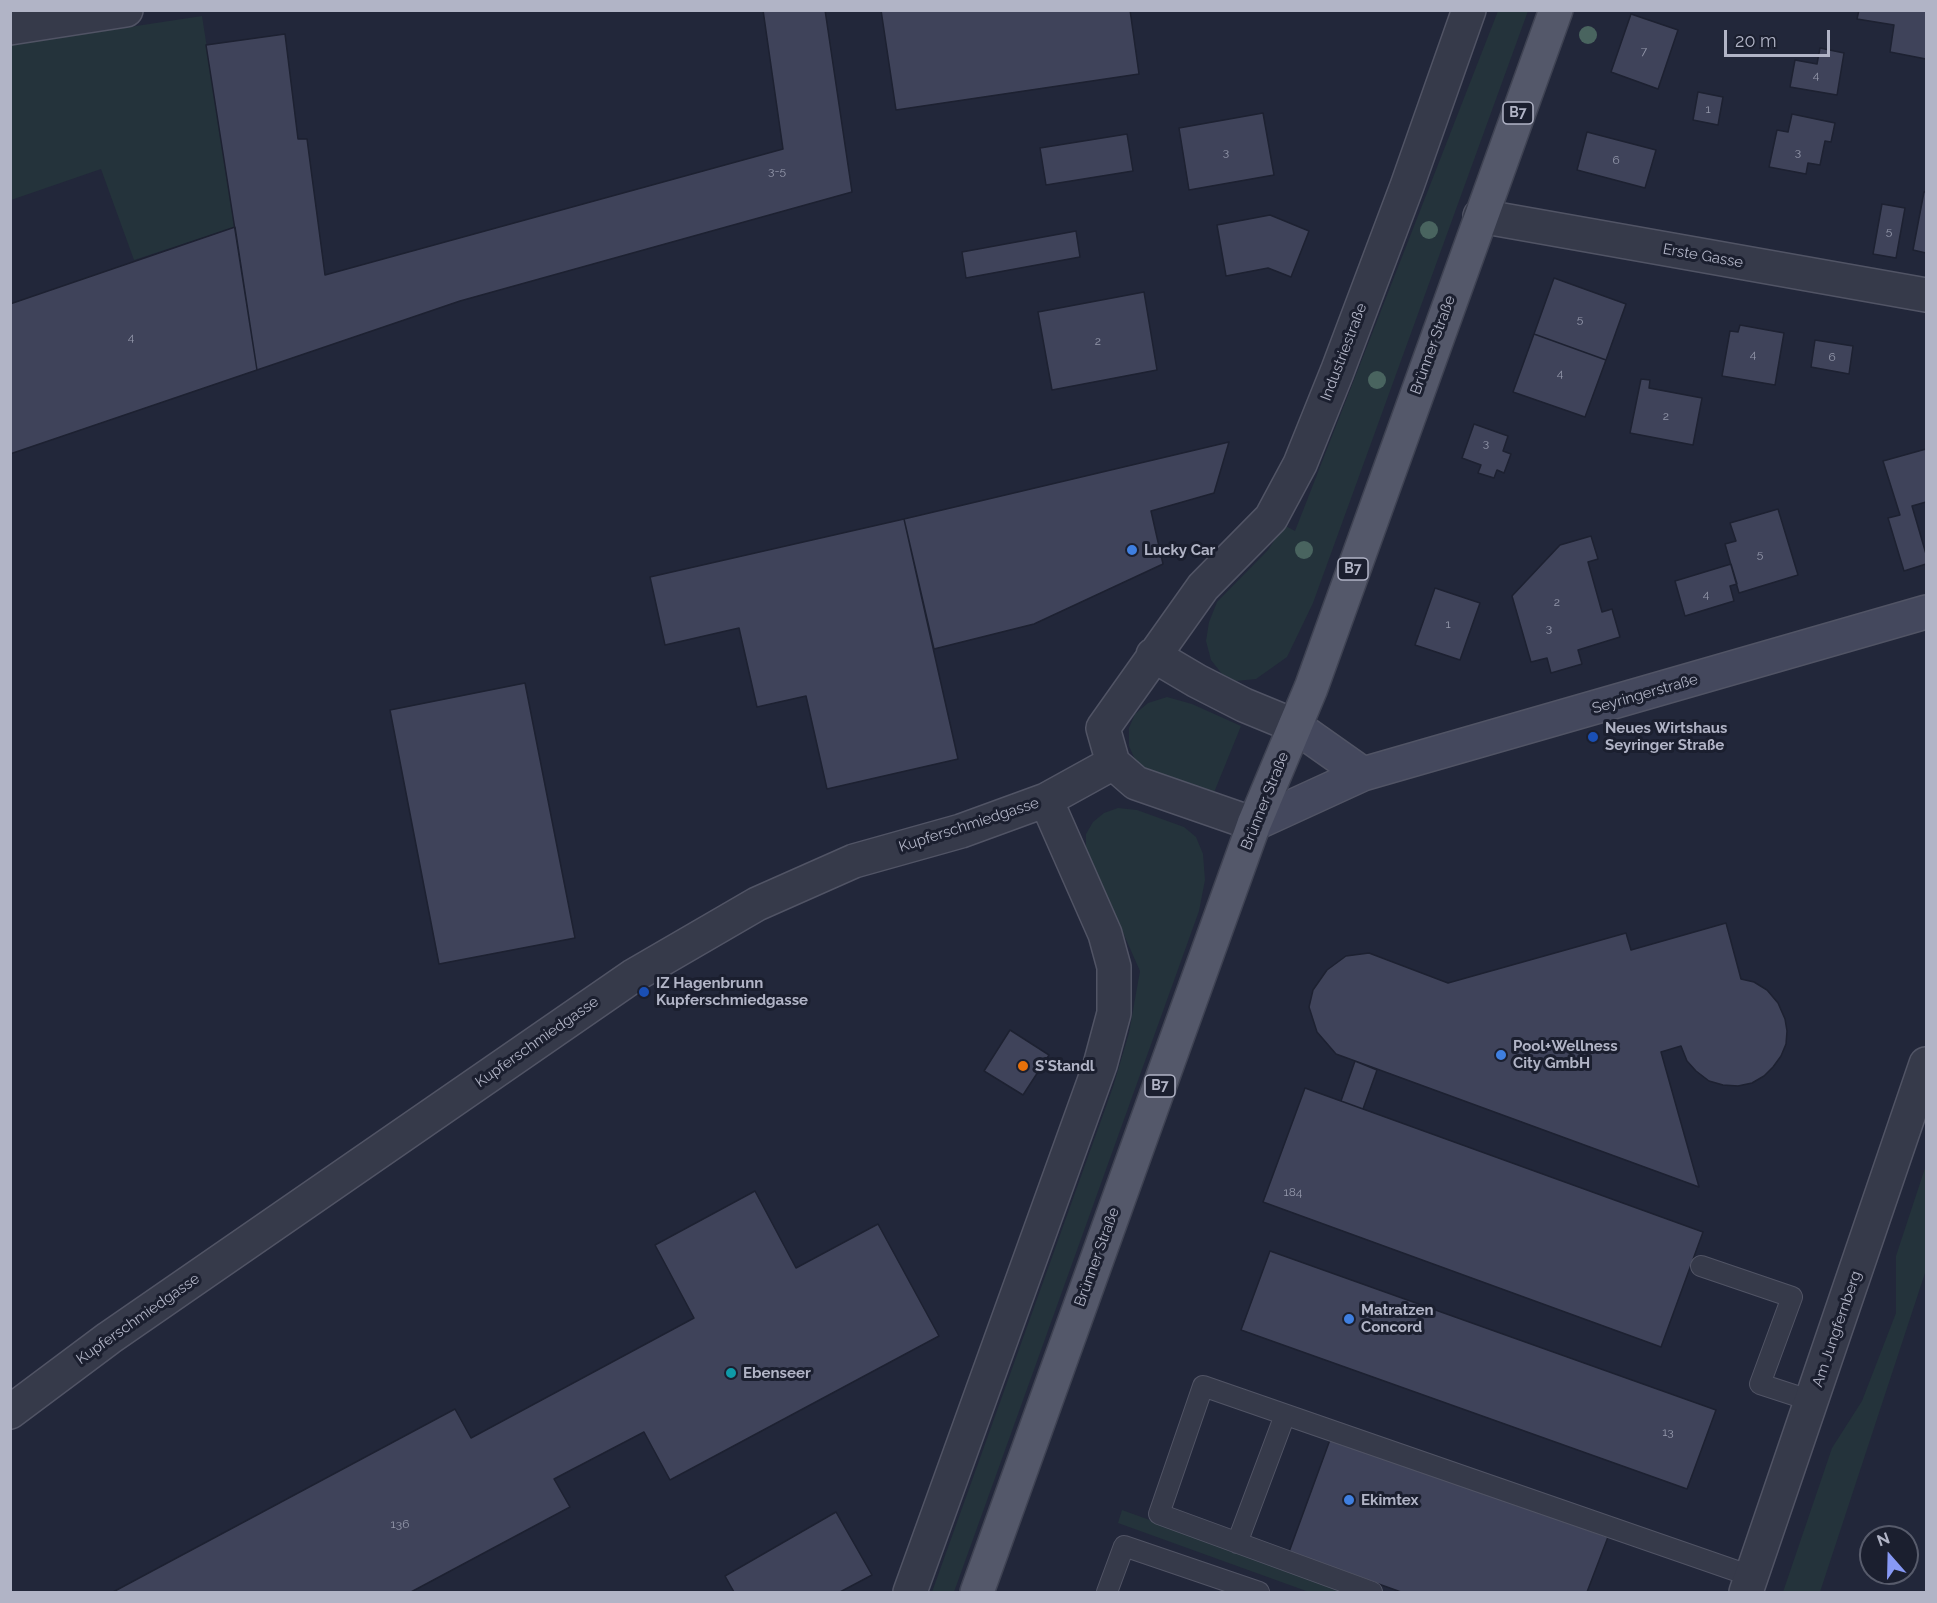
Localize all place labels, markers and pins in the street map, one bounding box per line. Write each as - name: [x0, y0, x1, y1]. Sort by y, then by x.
- place label: Lucky Car: [1144, 541, 1215, 559]
- marker: Lucky Car: [1125, 543, 1139, 557]
- place label: Neues Wirtshaus Seyringer Straße: [1605, 719, 1728, 754]
- marker: Neues Wirtshaus Seyringer Straße: [1586, 730, 1600, 744]
- place label: IZ Hagenbrunn Kupferschmiedgasse: [656, 974, 808, 1009]
- marker: IZ Hagenbrunn Kupferschmiedgasse: [637, 985, 651, 999]
- place label: Pool+Wellness City GmbH: [1513, 1037, 1618, 1072]
- marker: Pool+Wellness City GmbH: [1494, 1048, 1508, 1062]
- place label: S'Standl: [1035, 1057, 1095, 1075]
- marker: S'Standl: [1016, 1059, 1030, 1073]
- place label: Matratzen Concord: [1361, 1301, 1434, 1336]
- marker: Matratzen Concord: [1342, 1312, 1356, 1326]
- place label: Ebenseer: [743, 1364, 811, 1382]
- marker: Ebenseer: [724, 1366, 738, 1380]
- place label: Ekimtex: [1361, 1491, 1418, 1509]
- marker: Ekimtex: [1342, 1493, 1356, 1507]

